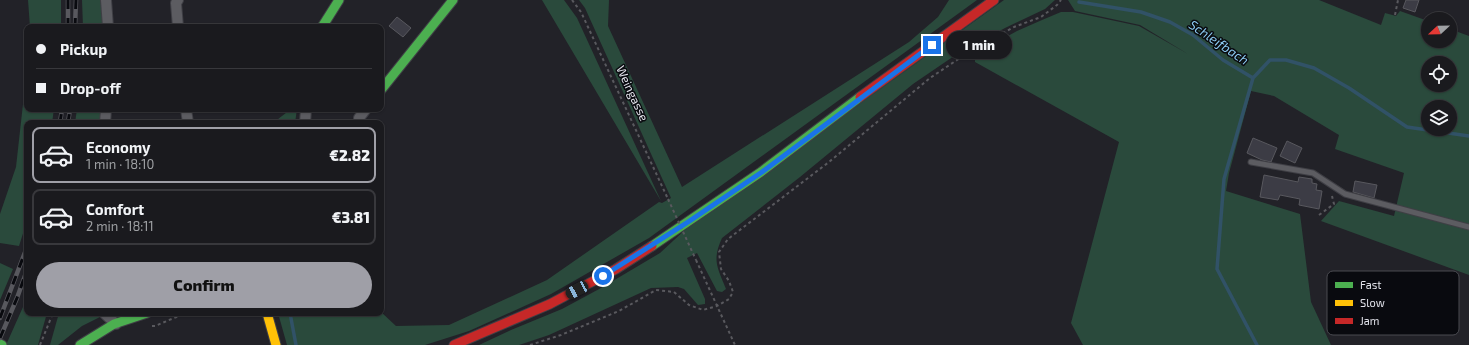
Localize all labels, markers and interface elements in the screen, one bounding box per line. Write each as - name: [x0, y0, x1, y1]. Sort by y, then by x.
- north arrow: [1421, 12, 1457, 48]
- map controls: [1421, 12, 1457, 136]
- water label: Schleifbach: [1186, 16, 1252, 68]
- callout: 1 min: [946, 31, 1012, 59]
- route end: [923, 36, 941, 54]
- text: 1 min: [963, 37, 995, 53]
- text: Pickup: [60, 40, 107, 58]
- button: locate: [1421, 56, 1457, 92]
- street label: Weingasse: [614, 63, 652, 123]
- text: Drop-off: [60, 79, 121, 97]
- button: layers: [1421, 100, 1457, 136]
- icon: car: [38, 137, 74, 173]
- text: Economy: [86, 138, 151, 156]
- text: €2.82: [329, 146, 370, 164]
- text: 1 min · 18:10: [86, 156, 154, 172]
- icon: car: [38, 199, 74, 235]
- text: Comfort: [86, 200, 144, 218]
- text: €3.81: [332, 208, 370, 226]
- text: 2 min · 18:11: [86, 218, 154, 234]
- button: Confirm: [36, 262, 372, 308]
- route start: [594, 267, 612, 285]
- legend: [1327, 271, 1459, 335]
- text: Fast: [1360, 278, 1382, 291]
- car: [564, 279, 590, 301]
- text: Slow: [1360, 296, 1385, 309]
- text: Jam: [1360, 314, 1379, 327]

